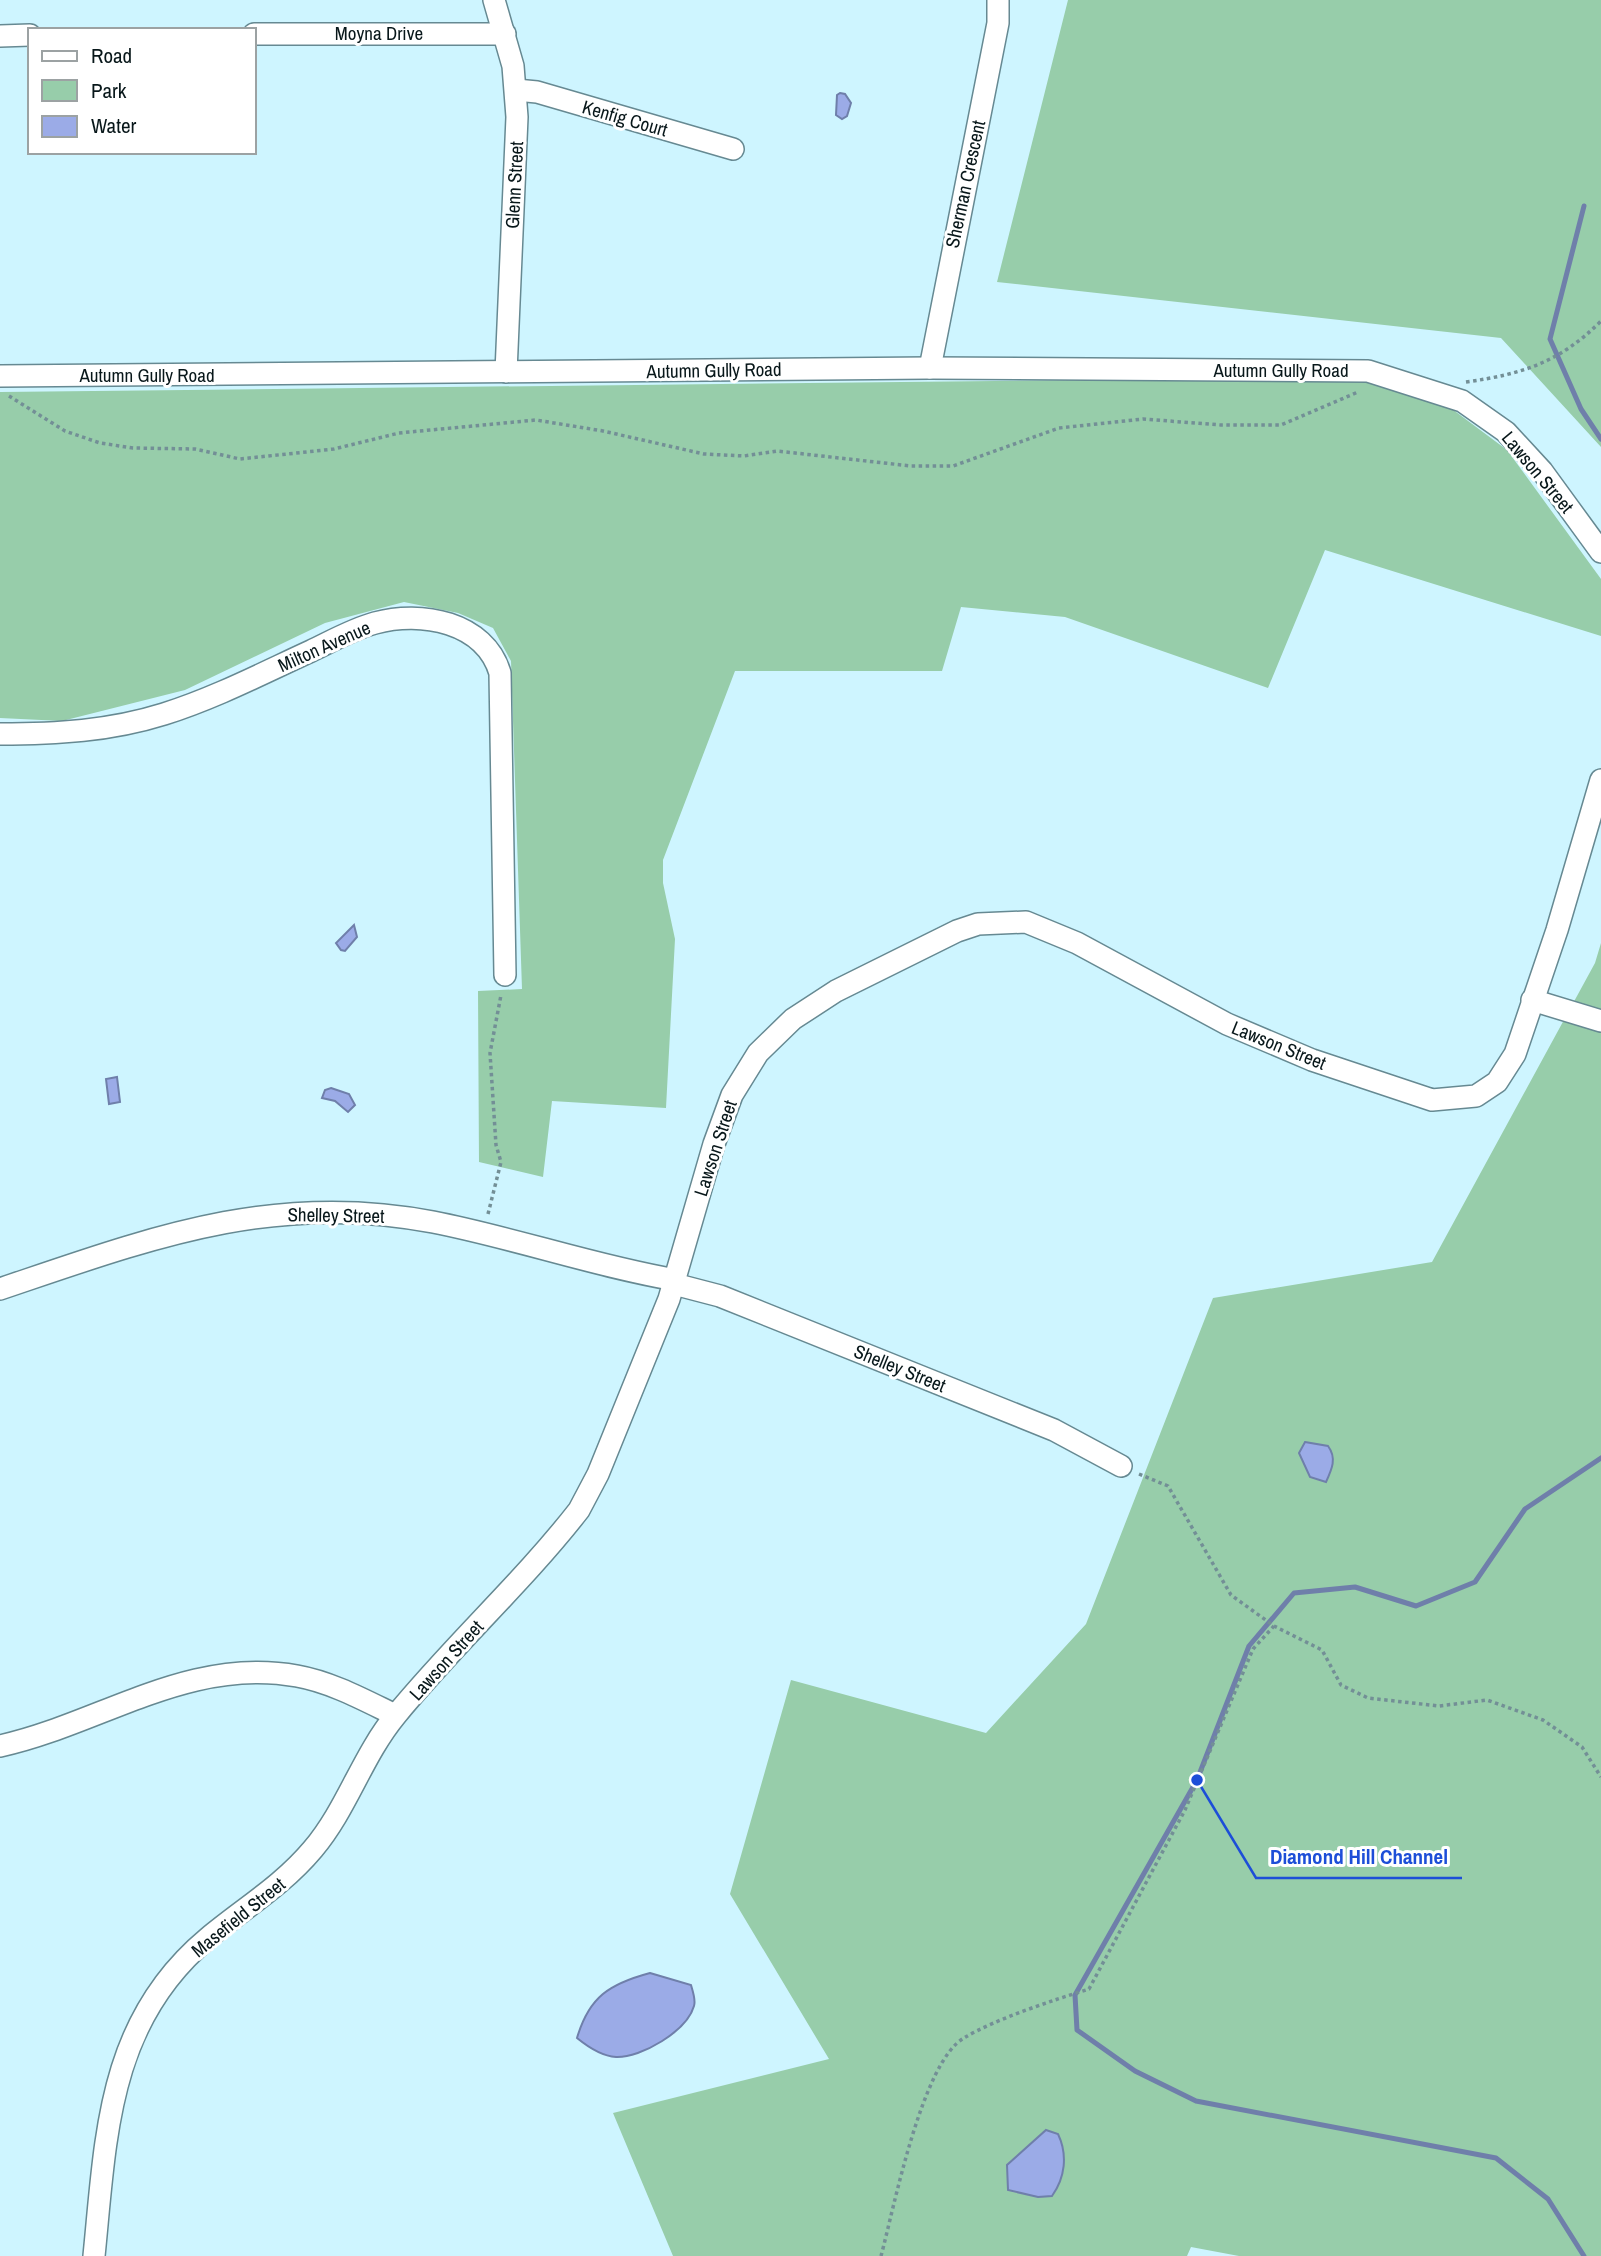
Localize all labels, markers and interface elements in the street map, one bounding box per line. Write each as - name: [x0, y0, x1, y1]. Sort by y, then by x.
- street label: Moyna Drive: [335, 20, 423, 46]
- legend: [28, 28, 256, 154]
- text: Road: [91, 41, 132, 70]
- text: Park: [91, 76, 127, 105]
- street label: Kenfig Court: [579, 93, 671, 143]
- text: Water: [91, 111, 137, 140]
- street label: Sherman Crescent: [939, 117, 991, 250]
- street label: Glenn Street: [499, 140, 529, 229]
- street label: Autumn Gully Road: [645, 356, 782, 384]
- street label: Autumn Gully Road: [1212, 357, 1349, 383]
- street label: Autumn Gully Road: [78, 362, 215, 388]
- street label: Lawson Street: [1496, 425, 1580, 519]
- street label: Milton Avenue: [274, 614, 374, 678]
- street label: Lawson Street: [1228, 1014, 1331, 1076]
- street label: Lawson Street: [687, 1096, 743, 1199]
- street label: Shelley Street: [287, 1201, 385, 1229]
- street label: Shelley Street: [850, 1338, 950, 1398]
- street label: Lawson Street: [403, 1614, 489, 1706]
- callout: Diamond Hill Channel: [1256, 1836, 1462, 1878]
- text: Diamond Hill Channel: [1270, 1842, 1448, 1871]
- street label: Masefield Street: [186, 1871, 291, 1963]

